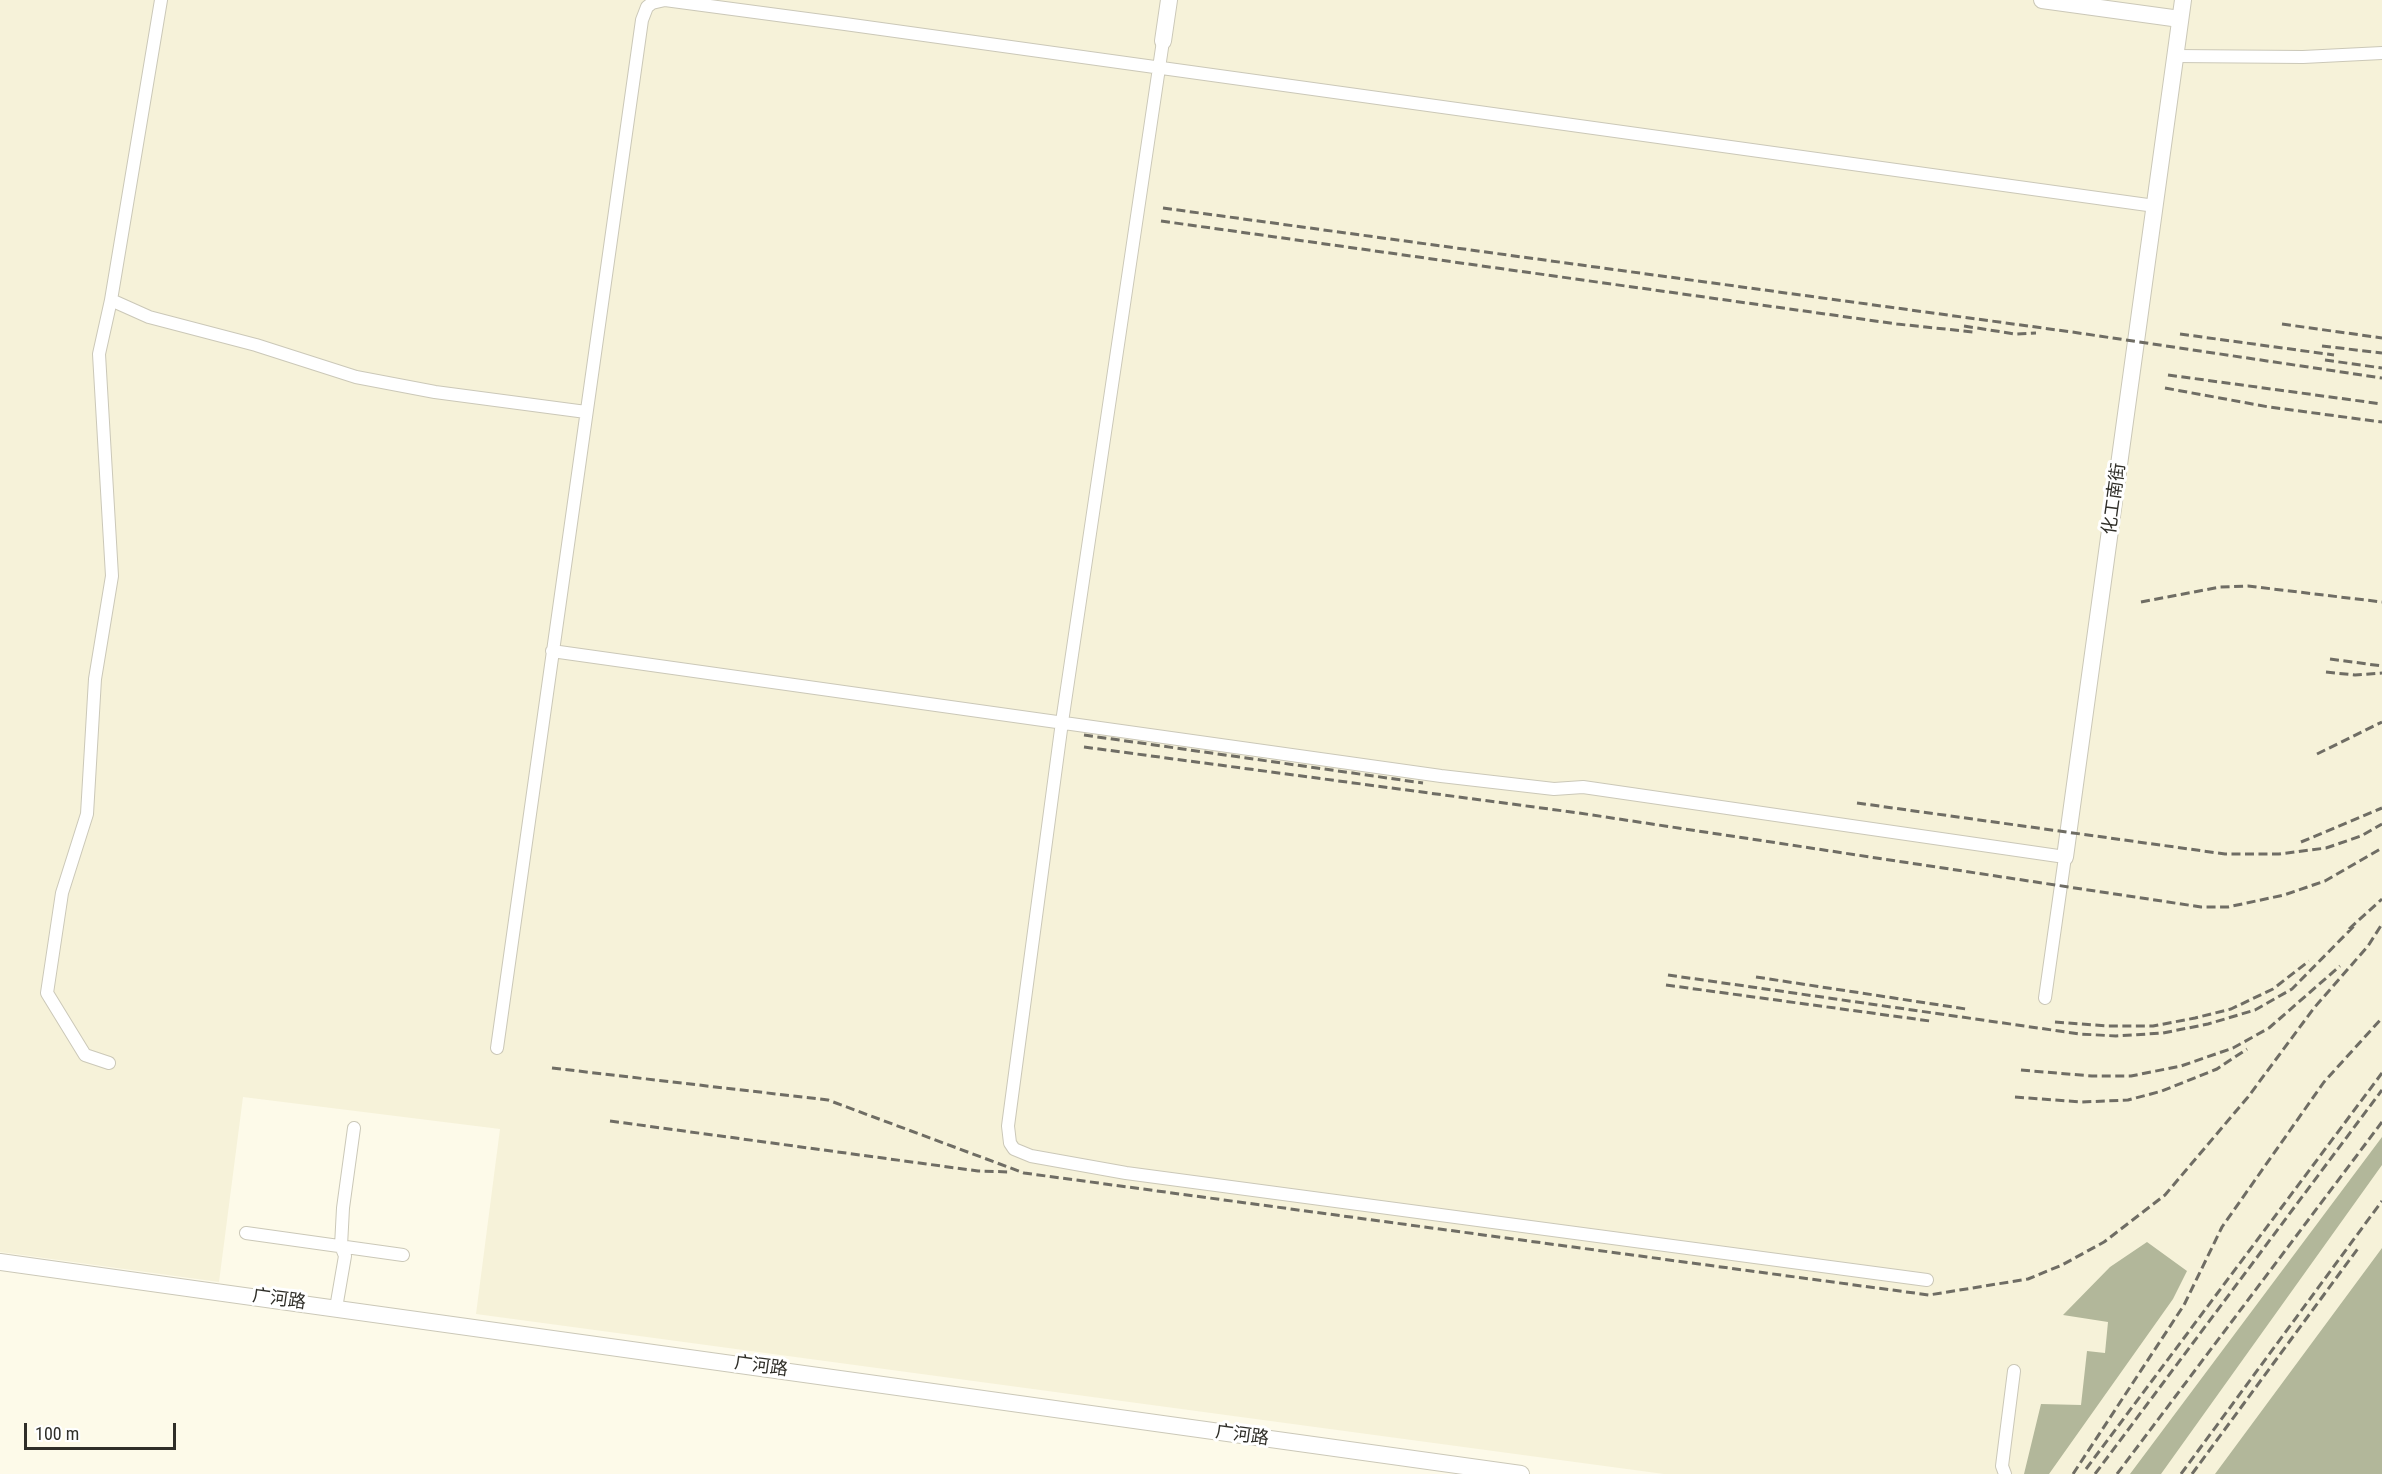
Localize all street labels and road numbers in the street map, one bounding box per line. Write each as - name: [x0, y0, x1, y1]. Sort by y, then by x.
- street label: 化工南街: [2099, 462, 2131, 536]
- street label: 广河路: [251, 1286, 307, 1314]
- street label: 广河路: [733, 1353, 789, 1381]
- street label: 广河路: [1214, 1422, 1270, 1450]

